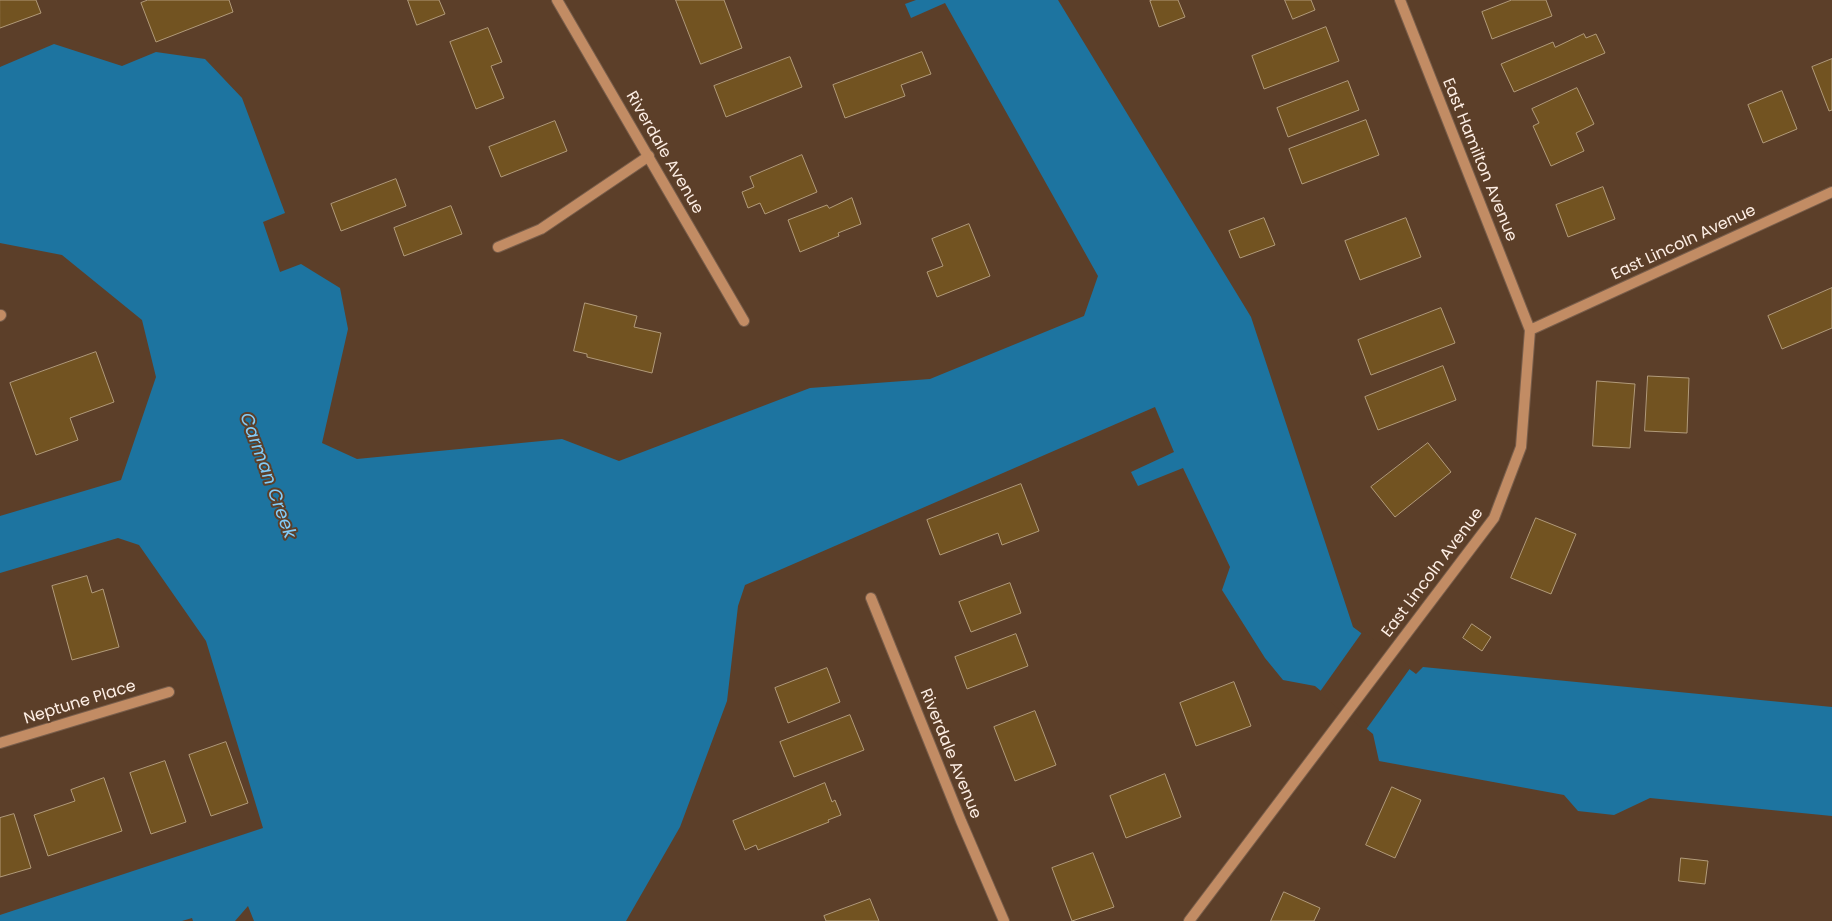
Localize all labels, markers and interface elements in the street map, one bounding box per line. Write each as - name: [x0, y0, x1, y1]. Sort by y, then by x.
- street label: East Hamilton Avenue: [1437, 76, 1521, 244]
- street label: Riverdale Avenue: [621, 88, 707, 218]
- street label: East Lincoln Avenue: [1609, 201, 1759, 285]
- water label: Carman Creek: [234, 410, 300, 542]
- street label: East Lincoln Avenue: [1378, 505, 1488, 641]
- street label: Neptune Place: [22, 677, 138, 729]
- street label: Riverdale Avenue: [915, 686, 985, 822]

